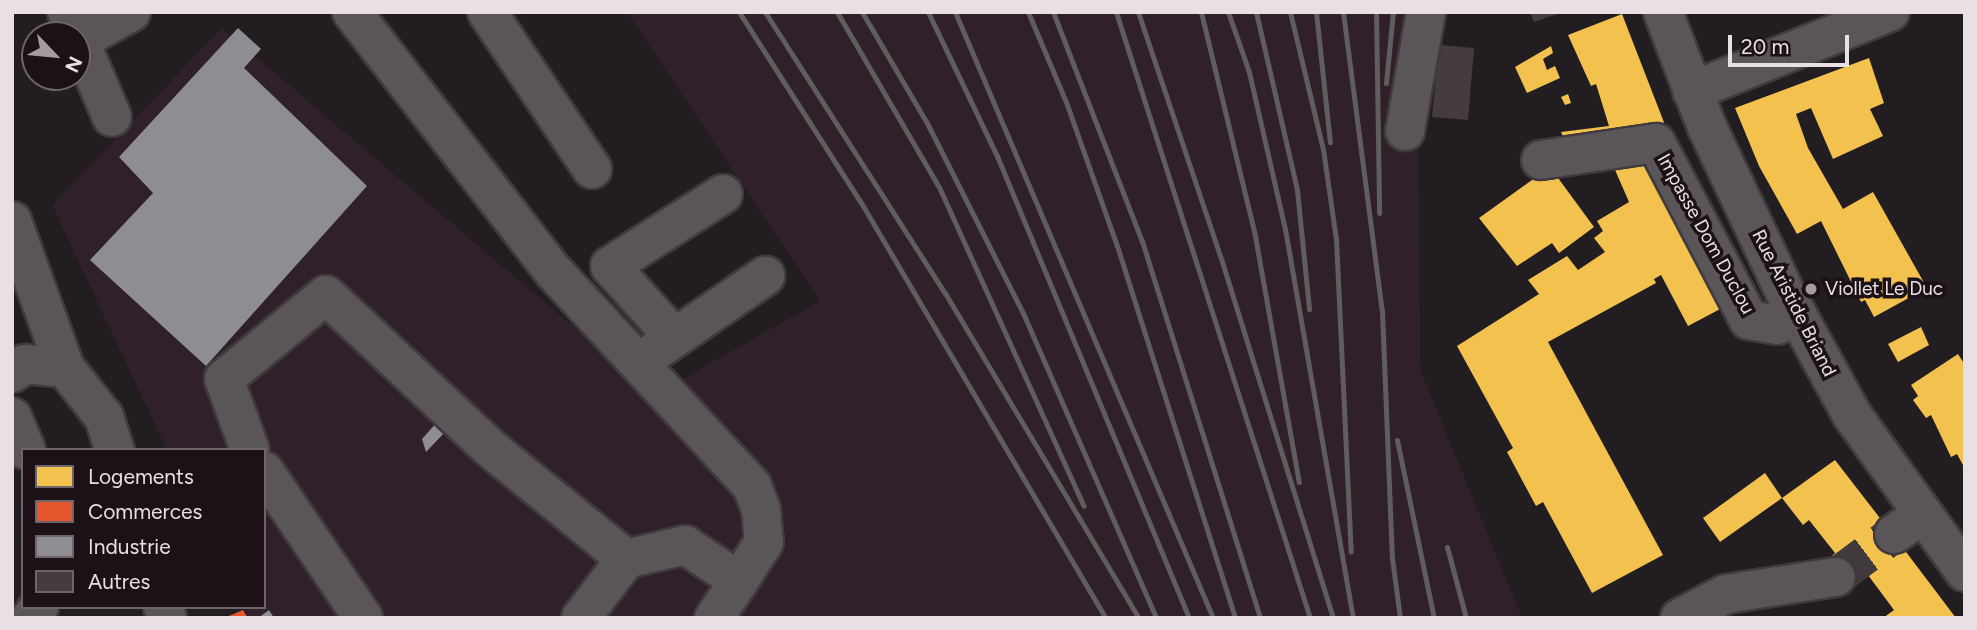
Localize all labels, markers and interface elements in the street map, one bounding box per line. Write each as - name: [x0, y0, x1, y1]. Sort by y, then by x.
- north arrow: [21, 21, 91, 91]
- scale bar: [1732, 21, 1853, 65]
- text: 20 m: [1741, 34, 1789, 59]
- text: N: [60, 53, 87, 76]
- street label: Impasse Dom Duclou: [1652, 150, 1760, 318]
- street label: Rue Aristide Briand: [1747, 226, 1841, 380]
- place label: Viollet Le Duc: [1825, 278, 1943, 300]
- marker: Viollet Le Duc: [1803, 281, 1819, 297]
- legend: [21, 448, 266, 609]
- text: Logements: [88, 464, 194, 489]
- text: Commerces: [88, 499, 202, 524]
- text: Industrie: [88, 534, 171, 559]
- text: Autres: [88, 569, 150, 594]

